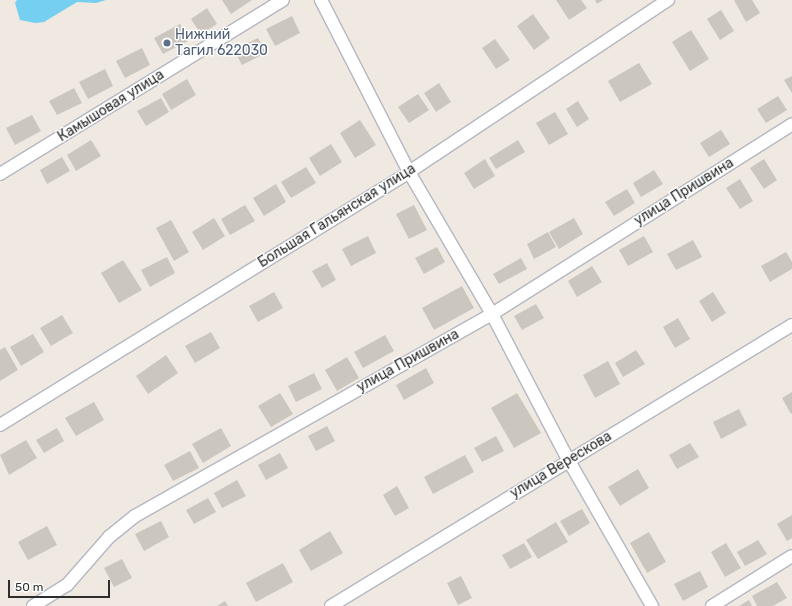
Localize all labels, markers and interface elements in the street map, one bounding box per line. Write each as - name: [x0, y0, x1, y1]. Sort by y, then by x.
- place label: Нижний Тагил 622030: [175, 27, 268, 60]
- marker: Нижний Тагил 622030: [162, 38, 172, 48]
- street label: Камышовая улица: [55, 67, 167, 145]
- street label: улица Пришвина: [631, 155, 737, 229]
- street label: Большая Гальянская улица: [255, 161, 419, 271]
- street label: улица Пришвина: [354, 326, 462, 396]
- street label: улица Верескова: [507, 428, 615, 502]
- scale bar: [10, 572, 112, 598]
- text: 50 m: [15, 580, 43, 594]

